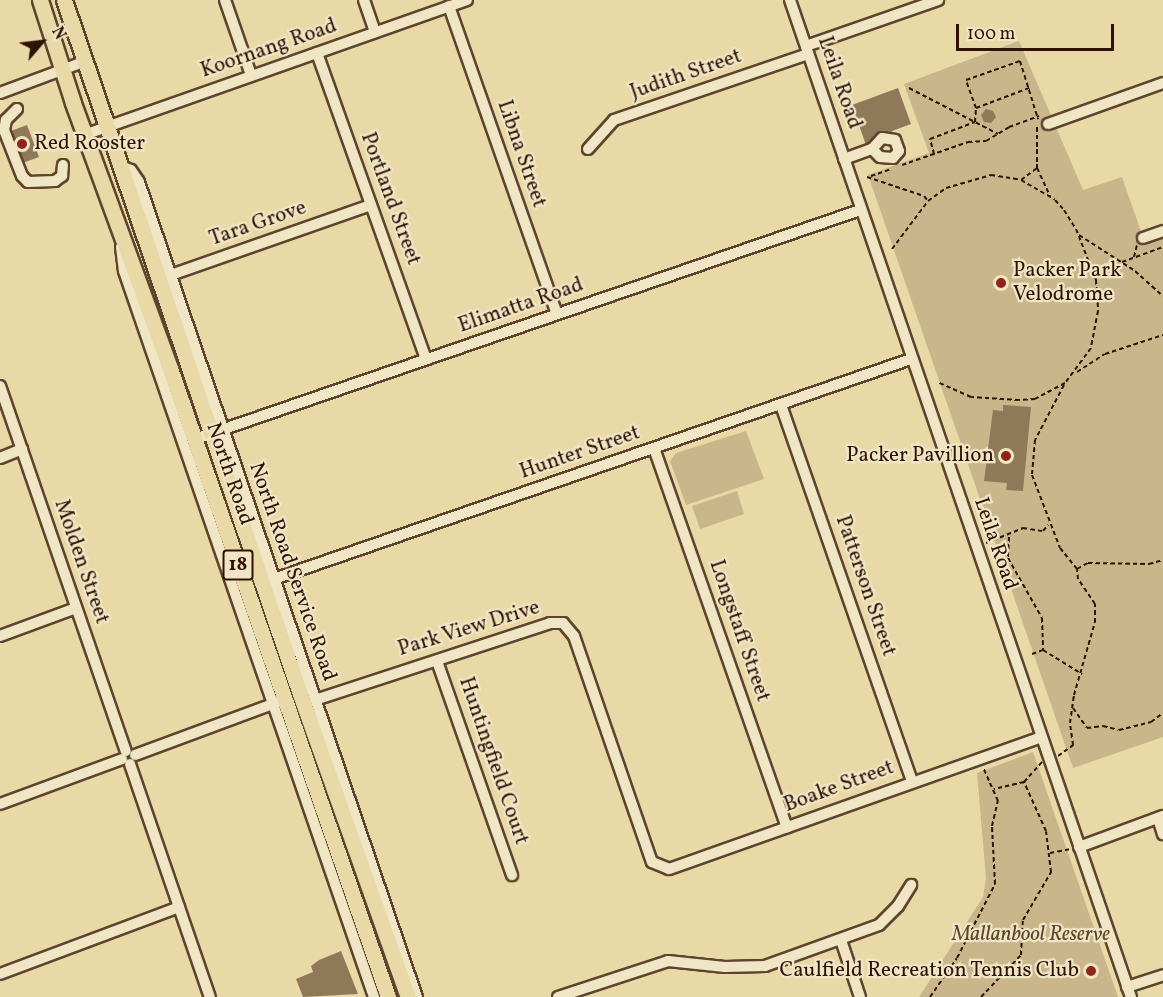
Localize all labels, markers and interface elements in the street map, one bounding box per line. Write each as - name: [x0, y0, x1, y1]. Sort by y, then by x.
- north arrow: [12, 12, 72, 72]
- scale bar: [959, 12, 1116, 50]
- street label: Koornang Road: [198, 14, 340, 84]
- text: 100 m: [967, 22, 1016, 47]
- text: N: [45, 23, 70, 44]
- street label: Leila Road: [811, 33, 867, 133]
- street label: Judith Street: [627, 44, 745, 106]
- street label: Libna Street: [491, 97, 551, 211]
- street label: Portland Street: [354, 129, 426, 269]
- place label: Red Rooster: [34, 131, 145, 157]
- marker: Red Rooster: [15, 137, 29, 151]
- street label: Tara Grove: [206, 196, 310, 252]
- place label: Packer Park Velodrome: [1013, 258, 1122, 308]
- street label: Elimatta Road: [455, 273, 587, 339]
- marker: Packer Park Velodrome: [994, 276, 1008, 290]
- street label: North Road: [200, 419, 258, 529]
- street label: Hunter Street: [517, 421, 643, 485]
- place label: Packer Pavillion: [846, 443, 994, 469]
- marker: Packer Pavillion: [999, 449, 1013, 463]
- street label: North Road Service Road: [243, 459, 341, 685]
- street label: Leila Road: [967, 494, 1023, 594]
- street label: Molden Street: [48, 496, 114, 628]
- street label: Patterson Street: [829, 512, 901, 660]
- road number: 18: [222, 548, 254, 582]
- street label: Longstaff Street: [703, 558, 775, 704]
- street label: Park View Drive: [394, 595, 544, 663]
- street label: Huntingfield Court: [453, 674, 533, 848]
- street label: Boake Street: [781, 755, 897, 819]
- park label: Mallanbool Reserve: [952, 922, 1110, 948]
- place label: Caulfield Recreation Tennis Club: [779, 958, 1079, 984]
- marker: Caulfield Recreation Tennis Club: [1084, 964, 1098, 978]

